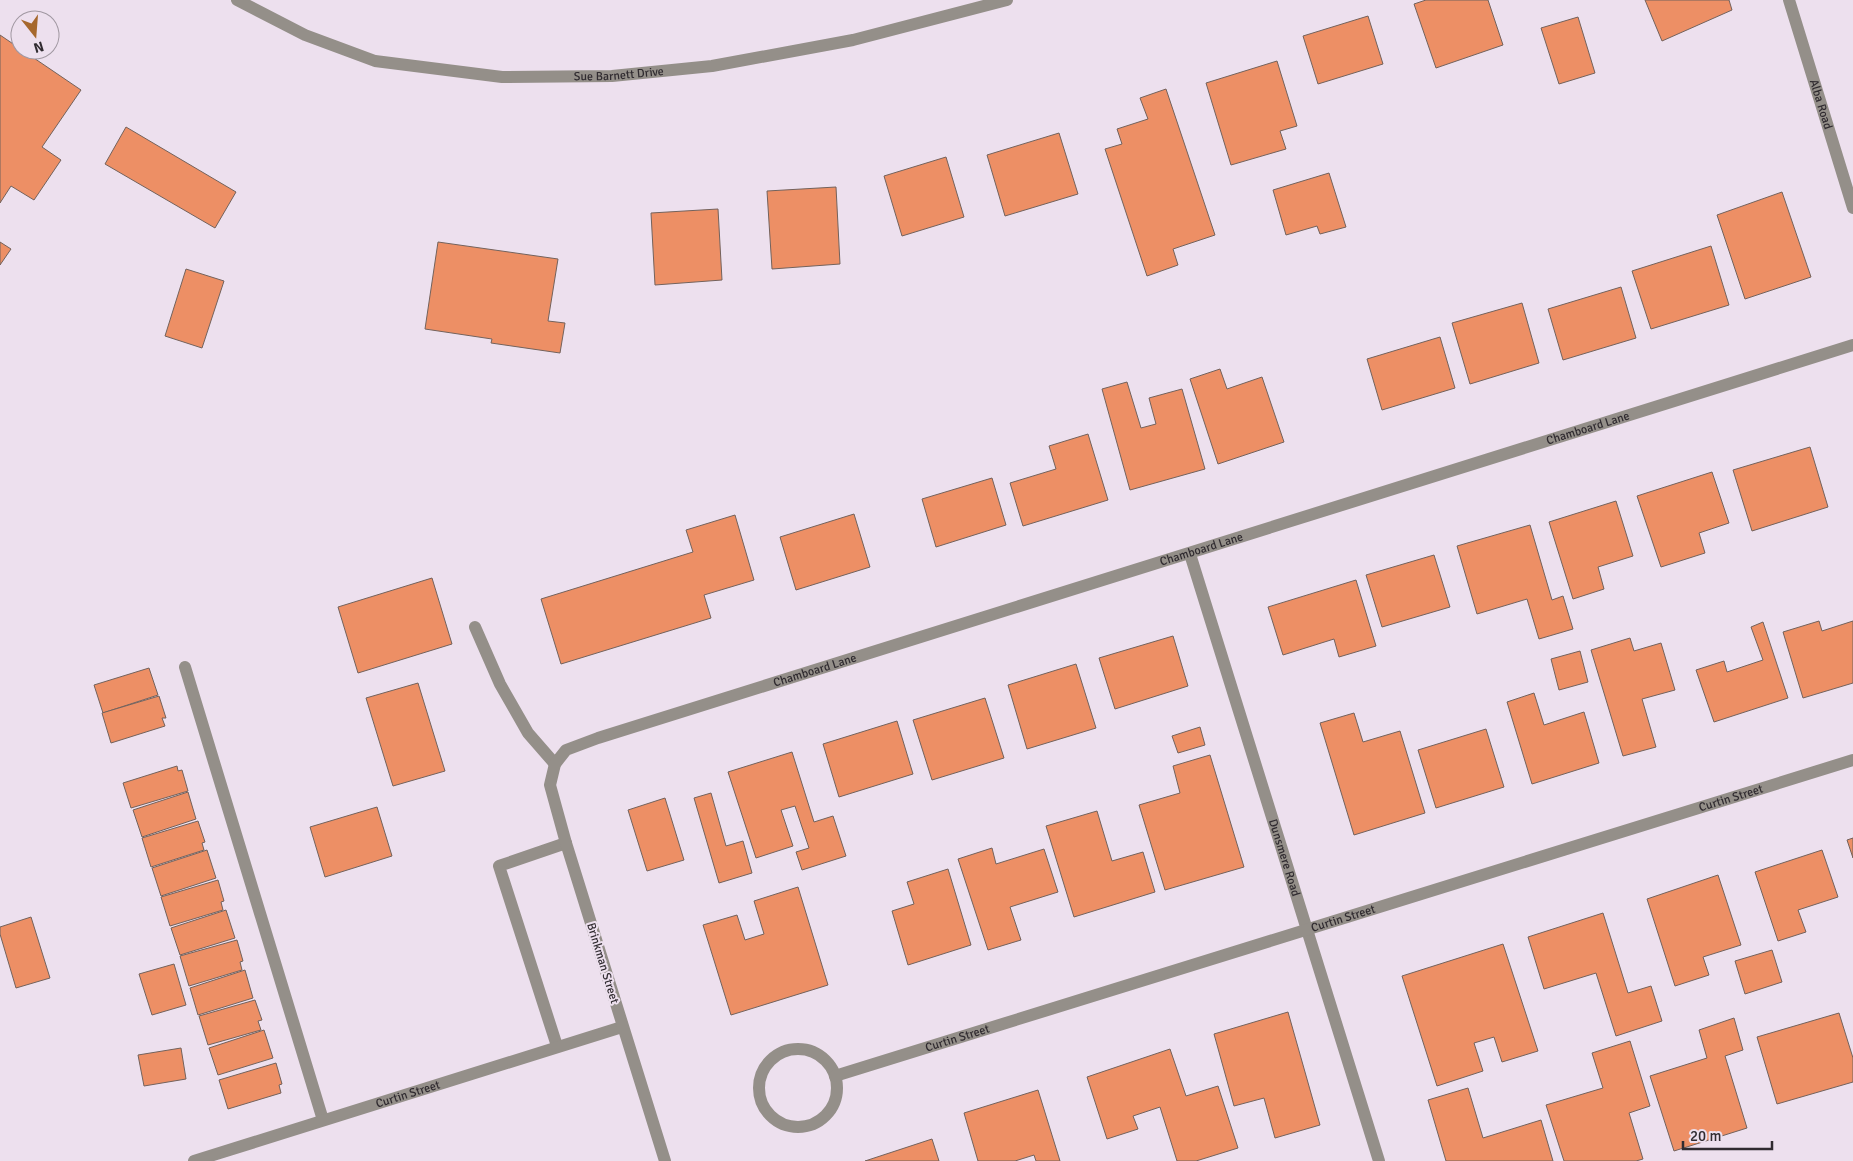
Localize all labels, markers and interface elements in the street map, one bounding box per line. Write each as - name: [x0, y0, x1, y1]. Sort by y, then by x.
- north arrow: [10, 10, 60, 60]
- text: N: [32, 37, 46, 57]
- street label: Sue Barnett Drive: [574, 64, 664, 84]
- street label: Alba Road: [1806, 77, 1835, 131]
- street label: Chamboard Lane: [1545, 408, 1631, 449]
- street label: Chamboard Lane: [1158, 529, 1245, 570]
- street label: Chamboard Lane: [772, 651, 858, 691]
- street label: Curtin Street: [1697, 781, 1765, 815]
- street label: Dunsmere Road: [1265, 817, 1303, 898]
- street label: Curtin Street: [1309, 902, 1377, 936]
- street label: Brinkman Street: [583, 921, 622, 1005]
- street label: Curtin Street: [923, 1022, 991, 1056]
- street label: Curtin Street: [374, 1077, 442, 1112]
- scale bar: [1683, 1118, 1772, 1150]
- text: 20 m: [1690, 1127, 1721, 1145]

